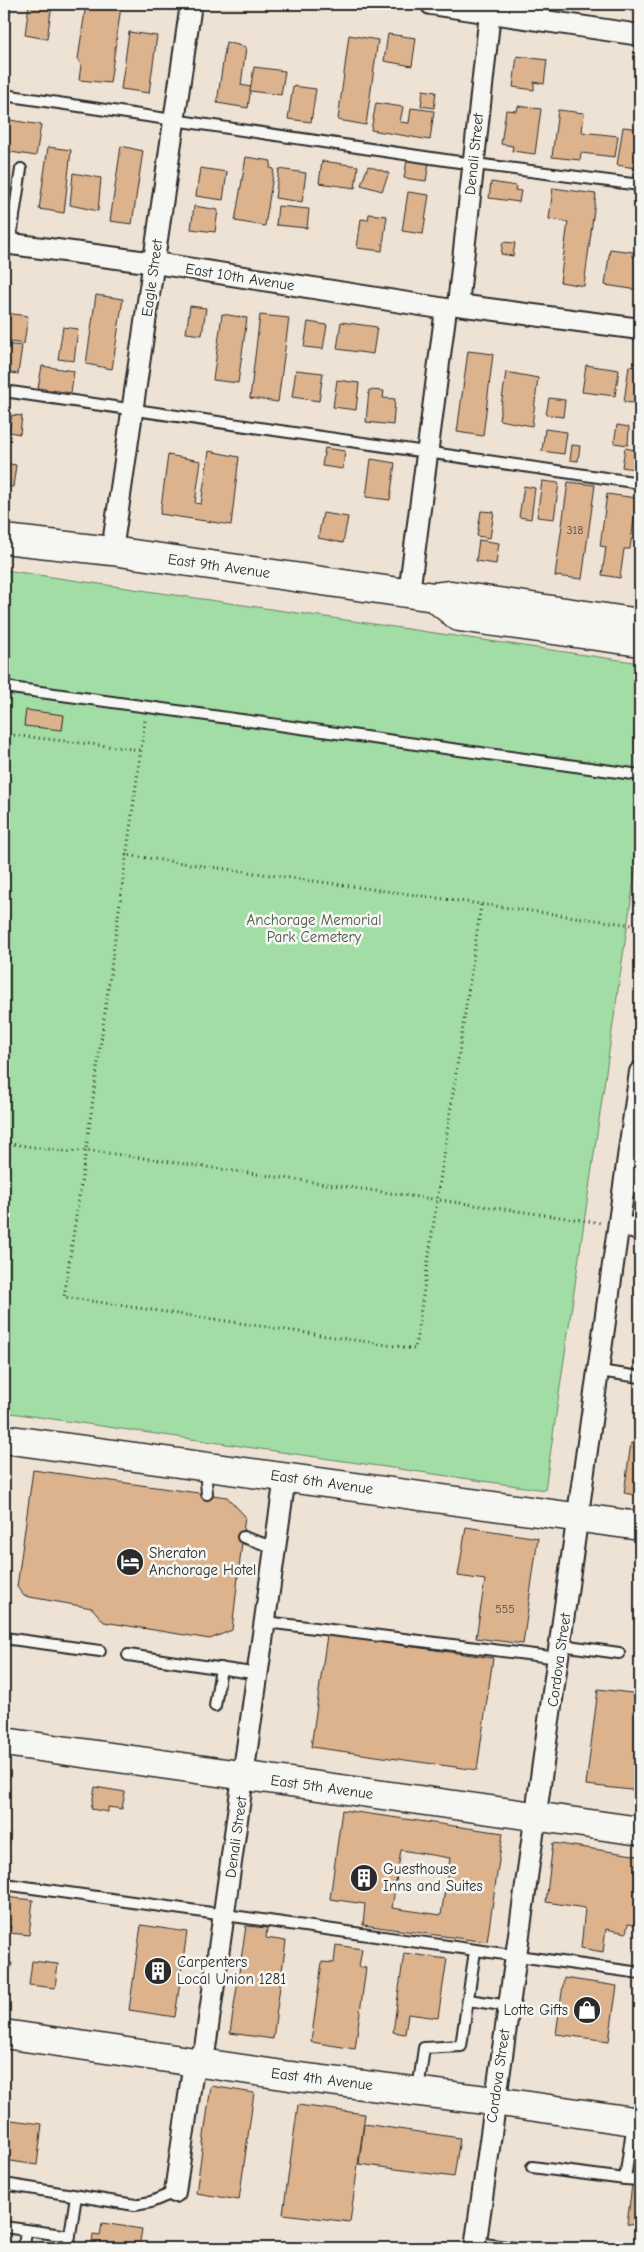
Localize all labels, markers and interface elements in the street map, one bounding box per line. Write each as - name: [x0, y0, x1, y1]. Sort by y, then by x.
- street label: Denali Street: [461, 111, 487, 196]
- street label: Eagle Street: [138, 237, 166, 318]
- street label: East 10th Avenue: [184, 259, 296, 295]
- house number: 318: [566, 523, 584, 537]
- street label: East 9th Avenue: [167, 550, 272, 582]
- park label: Anchorage Memorial Park Cemetery: [247, 911, 381, 946]
- street label: East 6th Avenue: [270, 1466, 375, 1498]
- place label: Sheraton Anchorage Hotel: [149, 1544, 256, 1579]
- hotel icon: Sheraton Anchorage Hotel: [115, 1547, 145, 1577]
- house number: 555: [495, 1602, 515, 1616]
- street label: Cordova Street: [544, 1611, 575, 1708]
- street label: East 5th Avenue: [270, 1771, 375, 1803]
- street label: Denali Street: [221, 1794, 251, 1879]
- place label: Guesthouse Inns and Suites: [383, 1860, 483, 1895]
- building icon: Guesthouse Inns and Suites: [349, 1863, 379, 1893]
- place label: Carpenters Local Union 1281: [177, 1953, 286, 1988]
- building icon: Carpenters Local Union 1281: [143, 1956, 173, 1986]
- shop icon: Lotte Gifts: [572, 1995, 602, 2025]
- place label: Lotte Gifts: [503, 2001, 568, 2019]
- street label: Cordova Street: [483, 2027, 514, 2124]
- street label: East 4th Avenue: [270, 2064, 374, 2094]

